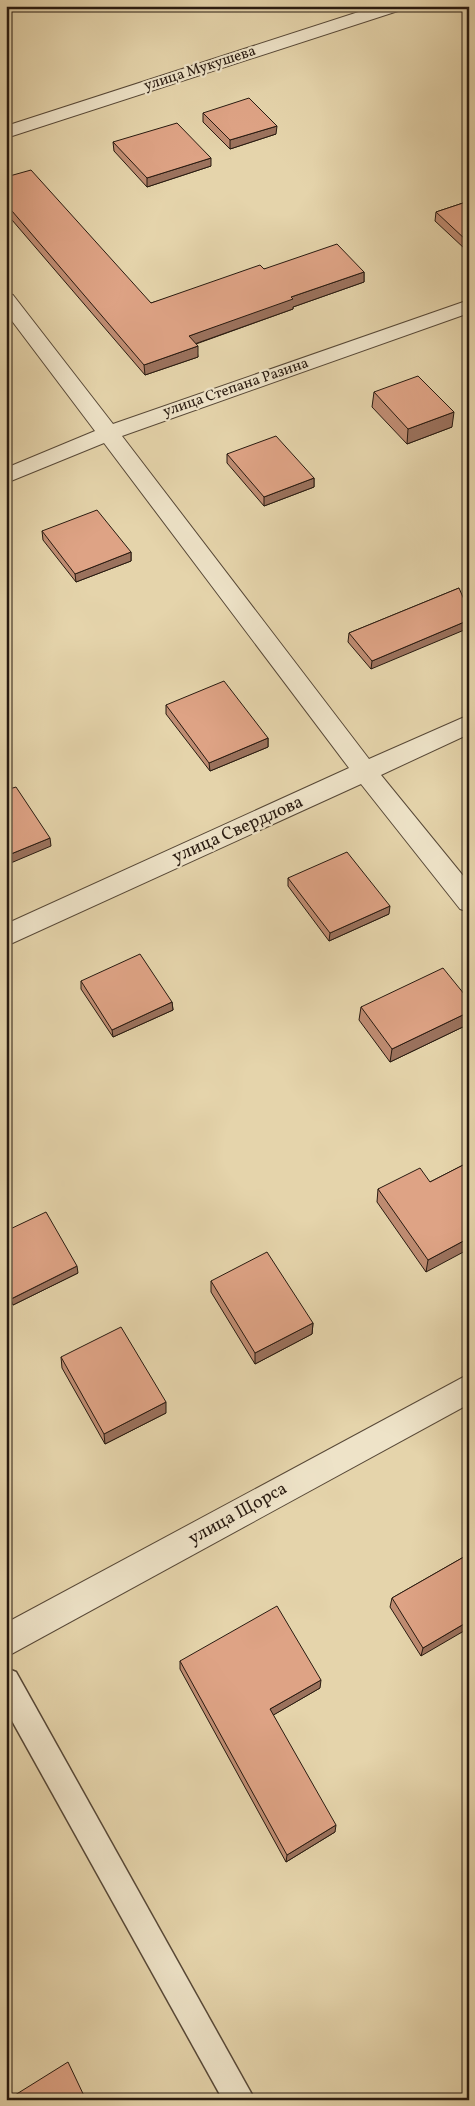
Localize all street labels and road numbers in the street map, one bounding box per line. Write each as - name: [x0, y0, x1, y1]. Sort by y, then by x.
- street label: улица Мукушева: [141, 41, 259, 97]
- street label: улица Степана Разина: [160, 353, 312, 423]
- street label: улица Свердлова: [168, 790, 308, 870]
- street label: улица Щорса: [184, 1476, 292, 1552]

